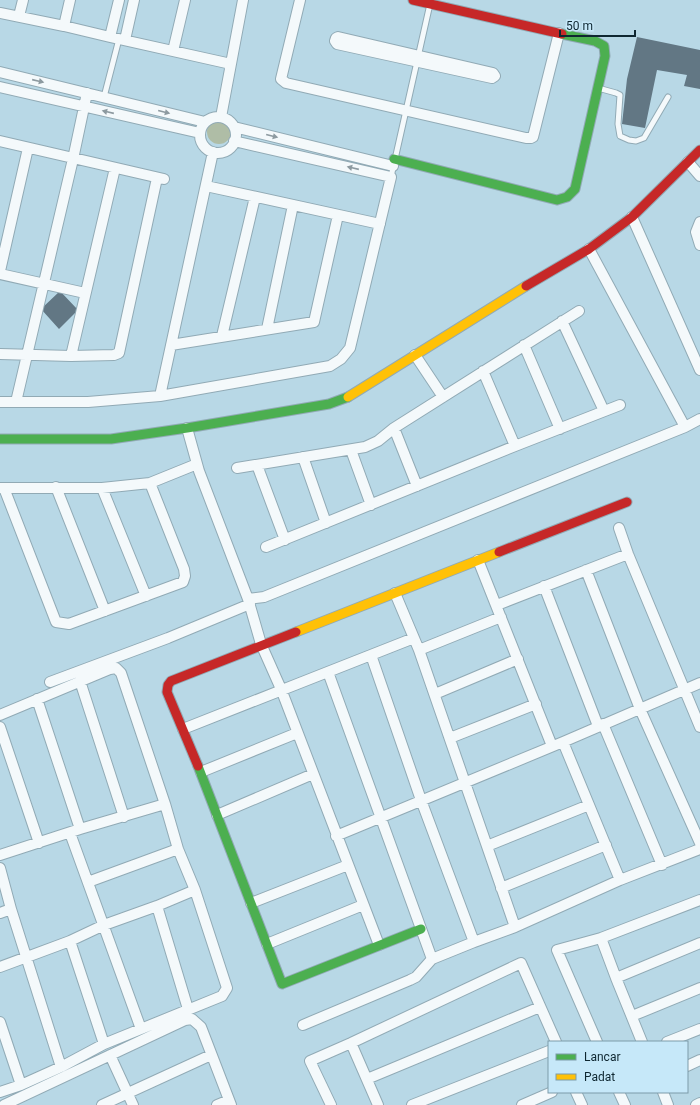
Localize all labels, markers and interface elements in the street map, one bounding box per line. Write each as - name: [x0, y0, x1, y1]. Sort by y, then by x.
- scale bar: [560, 12, 635, 38]
- text: 50 m: [566, 19, 593, 33]
- one-way arrow: [32, 79, 44, 85]
- one-way arrow: [102, 109, 114, 115]
- one-way arrow: [158, 109, 170, 115]
- one-way arrow: [266, 134, 278, 140]
- one-way arrow: [347, 165, 359, 171]
- legend: [548, 1041, 688, 1093]
- text: Lancar: [584, 1050, 621, 1064]
- text: Padat: [584, 1070, 615, 1084]

